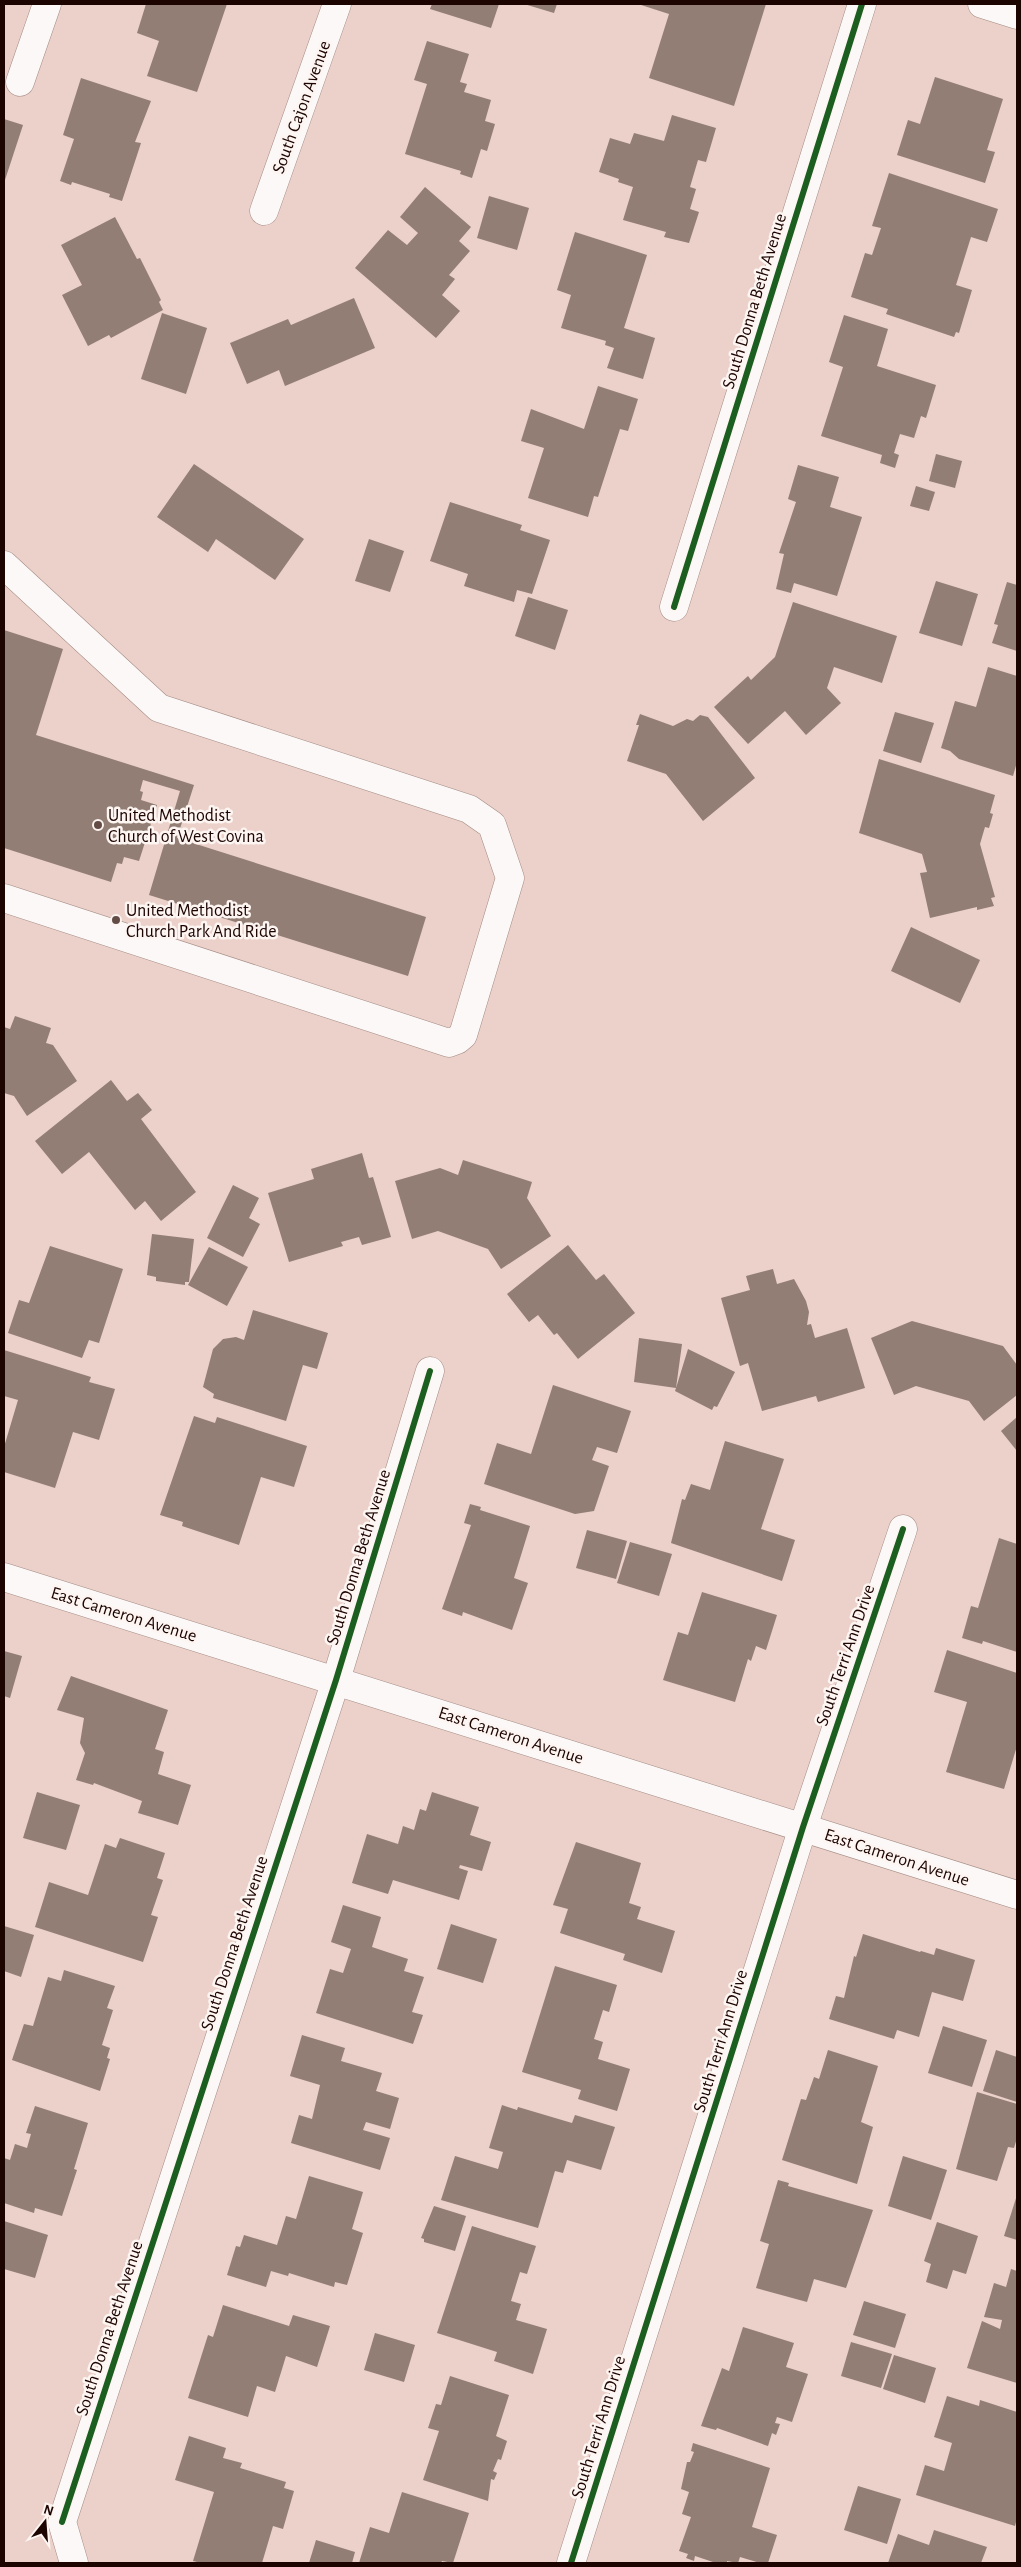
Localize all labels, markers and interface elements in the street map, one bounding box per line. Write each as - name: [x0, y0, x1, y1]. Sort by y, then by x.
- street label: South Cajon Avenue: [270, 38, 334, 176]
- street label: South Donna Beth Avenue: [720, 211, 790, 391]
- place label: United Methodist Church of West Covina: [108, 807, 264, 846]
- marker: United Methodist Church of West Covina: [92, 819, 104, 831]
- place label: United Methodist Church Park And Ride: [126, 902, 277, 941]
- marker: United Methodist Church Park And Ride: [110, 914, 122, 926]
- street label: South Donna Beth Avenue: [324, 1467, 394, 1647]
- street label: South Terri Ann Drive: [813, 1582, 879, 1728]
- street label: East Cameron Avenue: [49, 1584, 199, 1646]
- street label: East Cameron Avenue: [436, 1704, 585, 1768]
- street label: East Cameron Avenue: [822, 1826, 971, 1890]
- street label: South Donna Beth Avenue: [198, 1854, 272, 2033]
- street label: South Terri Ann Drive: [691, 1968, 751, 2115]
- street label: South Donna Beth Avenue: [73, 2239, 147, 2418]
- street label: South Terri Ann Drive: [569, 2354, 629, 2501]
- north arrow: [20, 2497, 70, 2547]
- text: N: [42, 2502, 55, 2519]

